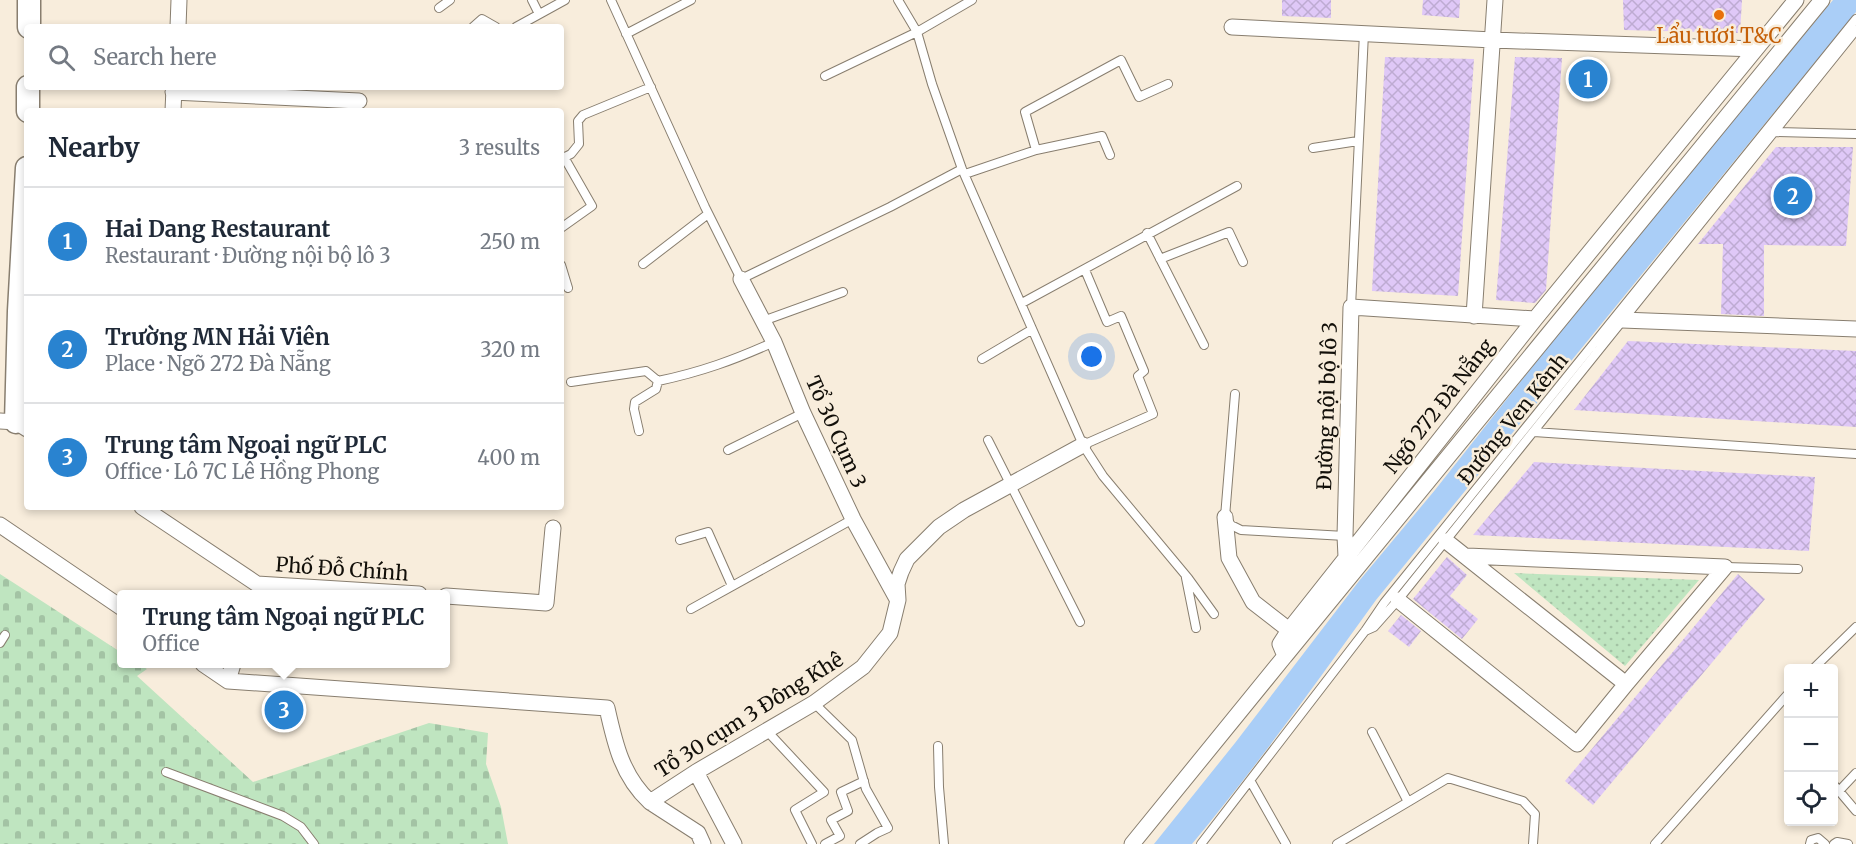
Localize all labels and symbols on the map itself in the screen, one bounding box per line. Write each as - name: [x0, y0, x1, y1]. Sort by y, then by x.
- marker: Lẩu tươi T&C: [1712, 8, 1726, 22]
- place label: Lẩu tươi T&C: [1656, 21, 1782, 48]
- pin: 1: [1568, 56, 1608, 101]
- pin: 2: [1774, 174, 1812, 218]
- street label: Đường nội bộ lô 3: [1311, 321, 1342, 491]
- street label: Ngõ 272 Đà Nẵng: [1377, 332, 1499, 478]
- your location: [1077, 342, 1106, 371]
- street label: Đường Ven Kênh: [1452, 348, 1573, 489]
- street label: Tổ 30 Cụm 3: [801, 371, 874, 492]
- street label: Phố Đỗ Chính: [275, 550, 409, 586]
- street label: Tổ 30 cụm 3 Đông Khê: [649, 645, 847, 783]
- pin: 3: [264, 688, 304, 732]

